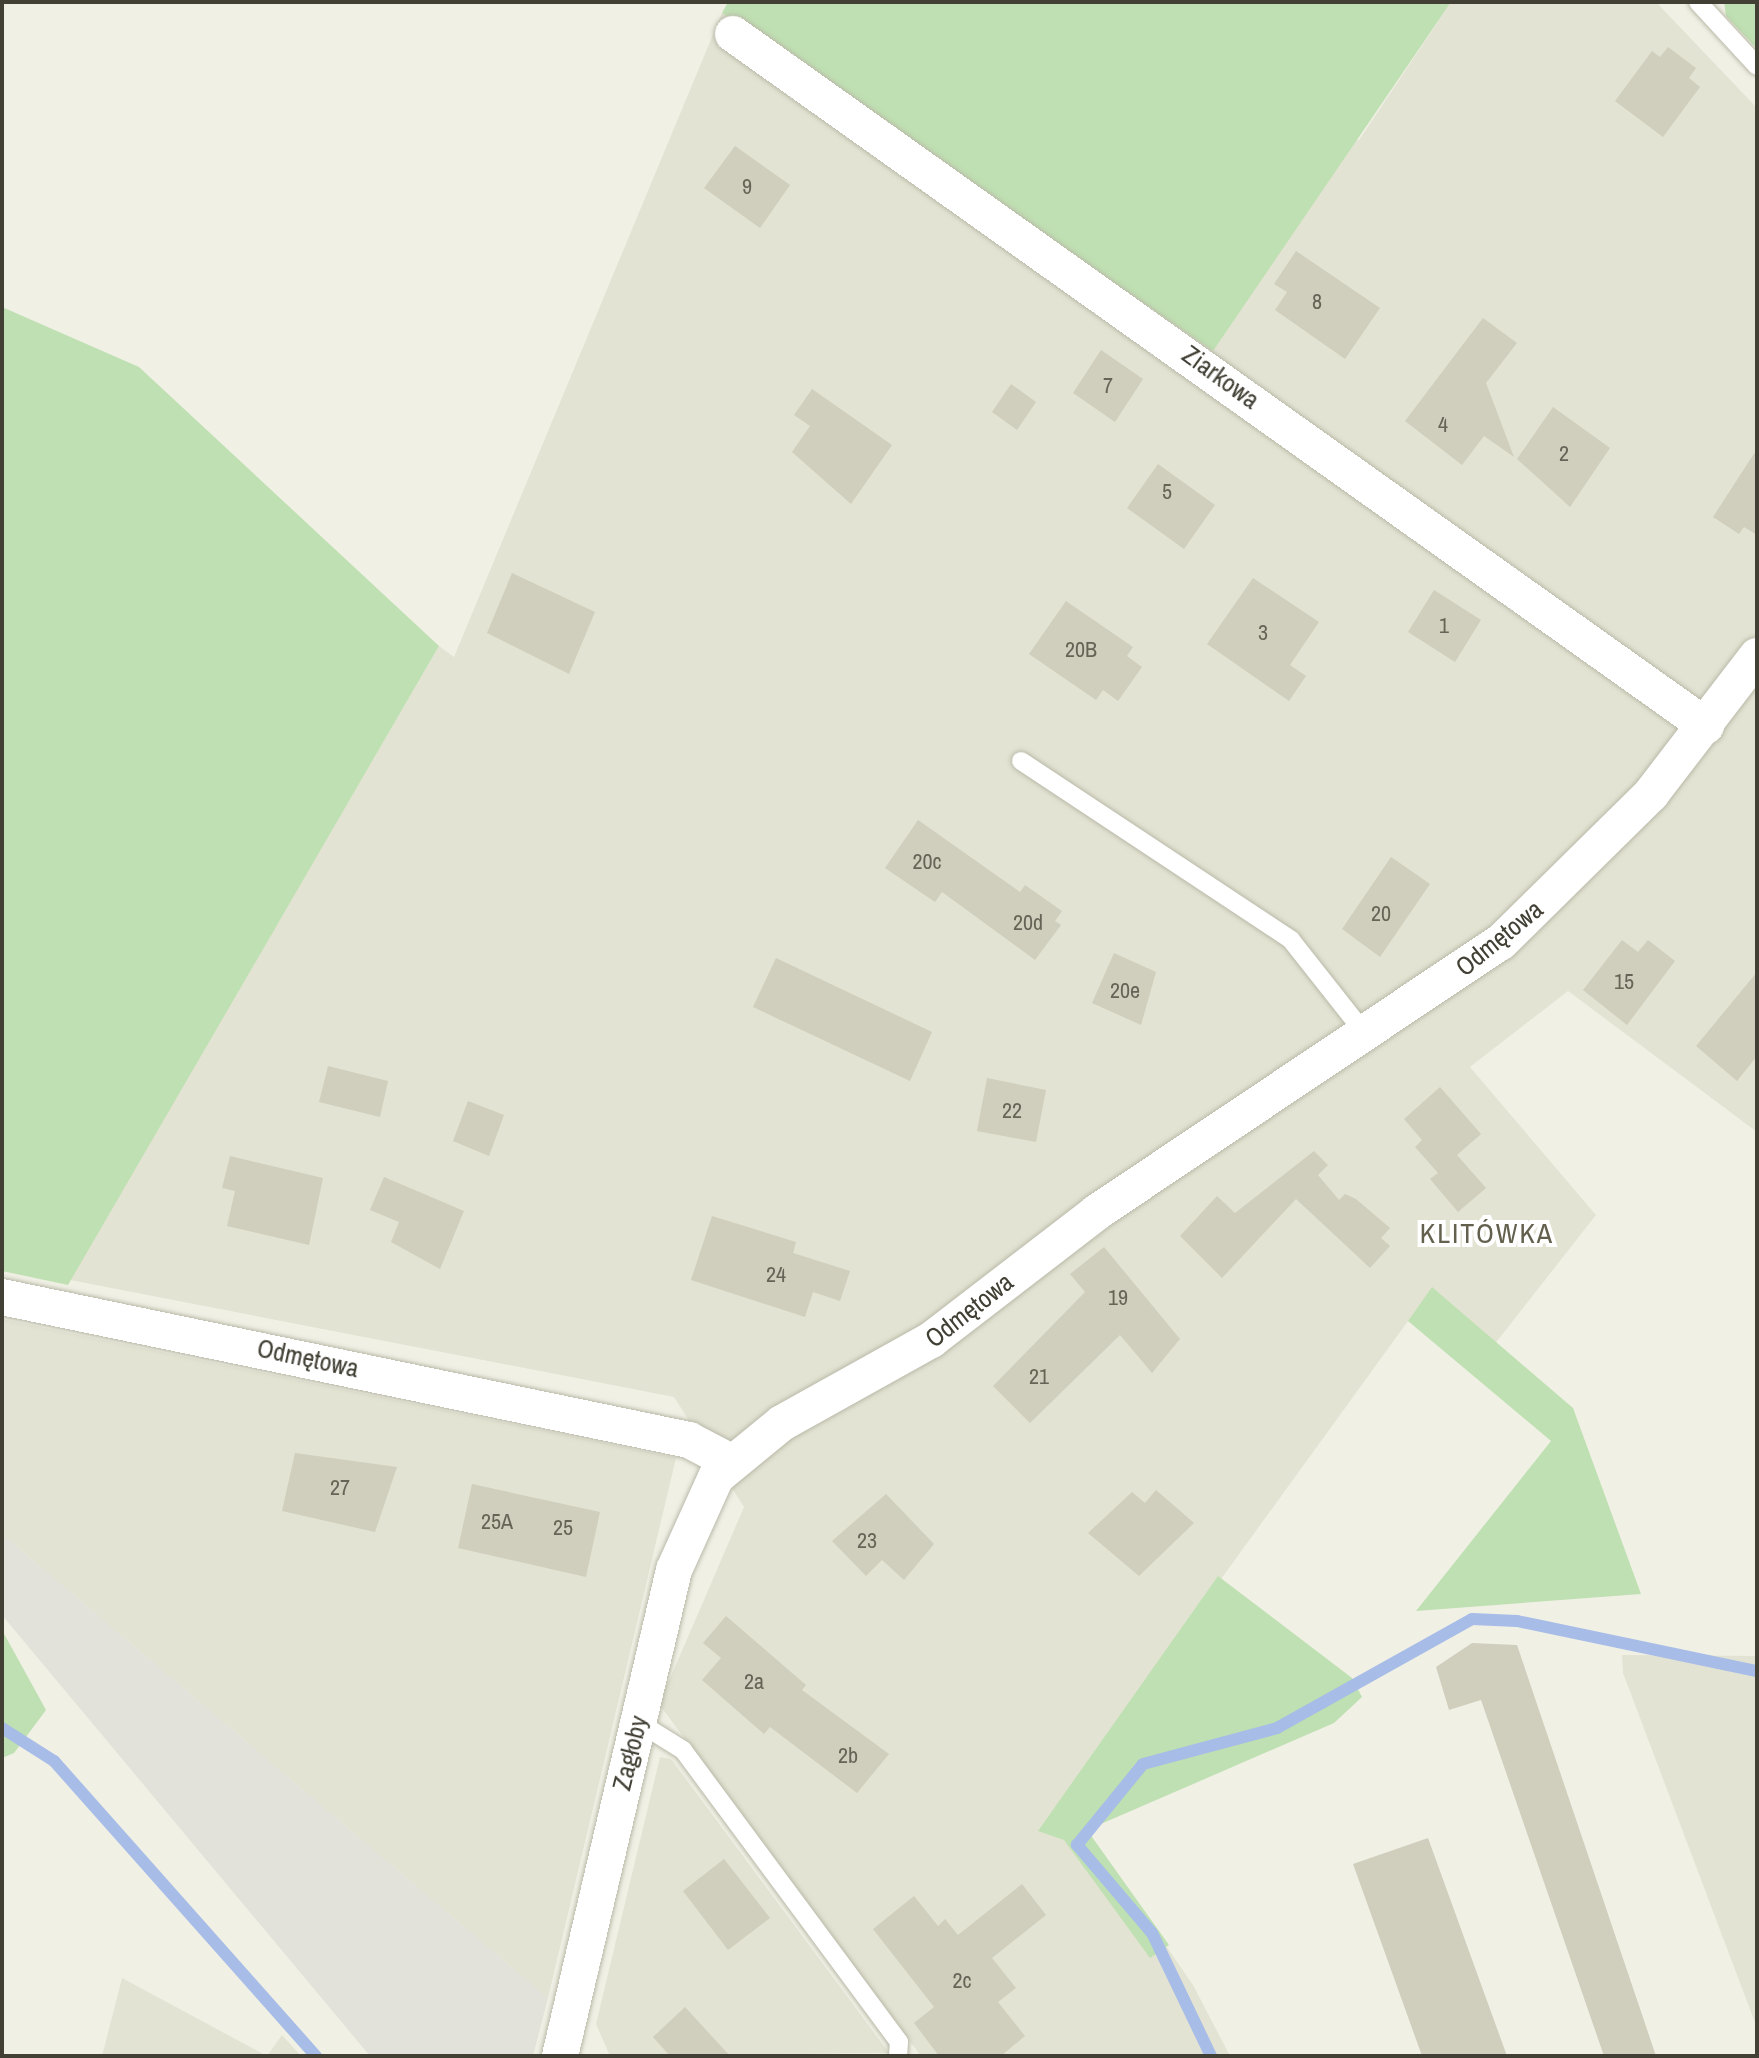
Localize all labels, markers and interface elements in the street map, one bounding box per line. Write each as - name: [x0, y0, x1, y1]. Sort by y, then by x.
- house number: 9: [742, 174, 752, 200]
- house number: 8: [1312, 289, 1322, 315]
- street label: Ziarkowa: [1176, 339, 1266, 415]
- house number: 7: [1103, 373, 1113, 399]
- house number: 4: [1438, 412, 1448, 438]
- house number: 2: [1559, 441, 1569, 467]
- house number: 5: [1162, 479, 1172, 505]
- house number: 1: [1439, 613, 1449, 639]
- house number: 3: [1258, 620, 1268, 646]
- house number: 20B: [1065, 637, 1097, 663]
- house number: 20c: [912, 849, 942, 875]
- street label: Odmętowa: [1449, 893, 1549, 983]
- house number: 20: [1371, 901, 1391, 927]
- house number: 20d: [1013, 910, 1043, 936]
- house number: 15: [1614, 969, 1634, 995]
- house number: 20e: [1110, 978, 1140, 1004]
- house number: 22: [1002, 1098, 1022, 1124]
- district label: KLITÓWKA: [1420, 1216, 1554, 1250]
- house number: 24: [766, 1262, 786, 1288]
- street label: Odmętowa: [919, 1266, 1019, 1354]
- house number: 19: [1108, 1285, 1128, 1311]
- street label: Odmętowa: [254, 1332, 362, 1384]
- house number: 21: [1029, 1364, 1049, 1390]
- house number: 27: [330, 1475, 350, 1501]
- house number: 25A: [481, 1509, 513, 1535]
- house number: 25: [553, 1515, 573, 1541]
- house number: 23: [857, 1528, 877, 1554]
- house number: 2a: [744, 1669, 764, 1695]
- street label: Zagłoby: [606, 1712, 654, 1794]
- house number: 2b: [838, 1743, 858, 1769]
- house number: 2c: [952, 1968, 972, 1994]

